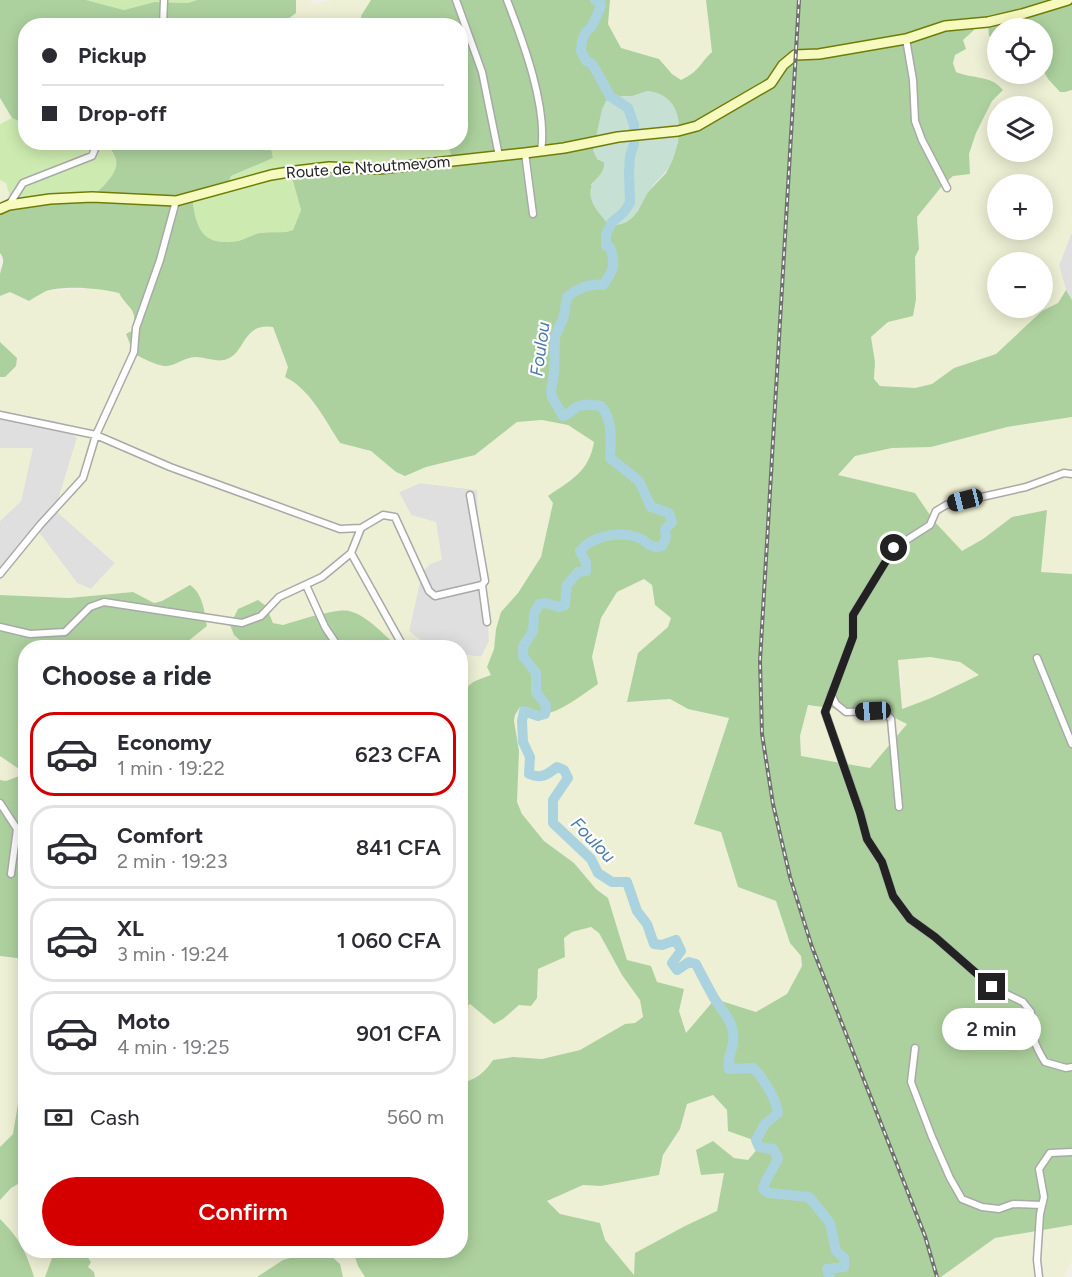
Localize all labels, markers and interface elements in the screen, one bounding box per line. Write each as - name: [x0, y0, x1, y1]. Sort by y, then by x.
- map controls: [987, 18, 1053, 318]
- button: locate: [987, 18, 1053, 84]
- text: Pickup: [78, 42, 147, 69]
- button: layers: [987, 96, 1053, 162]
- text: Drop-off: [78, 100, 167, 127]
- street label: Route de Ntoutmevom: [285, 152, 451, 182]
- button: +: [987, 174, 1053, 240]
- button: −: [987, 252, 1053, 318]
- water label: Foulou: [525, 320, 555, 378]
- car: [945, 487, 985, 513]
- route start: [880, 534, 907, 561]
- text: Choose a ride: [42, 659, 211, 692]
- car: [855, 701, 891, 721]
- icon: car: [45, 727, 99, 781]
- text: Economy: [117, 729, 212, 756]
- text: 623 CFA: [355, 741, 441, 768]
- text: 1 min · 19:22: [117, 756, 225, 780]
- water label: Foulou: [566, 813, 620, 867]
- icon: car: [45, 820, 99, 874]
- text: Comfort: [117, 822, 203, 849]
- text: 841 CFA: [356, 834, 441, 861]
- text: 2 min · 19:23: [117, 849, 228, 873]
- icon: car: [45, 913, 99, 967]
- text: XL: [117, 915, 144, 942]
- text: 1 060 CFA: [337, 927, 441, 954]
- text: 3 min · 19:24: [117, 942, 229, 966]
- route end: [978, 973, 1005, 1000]
- icon: car: [45, 1006, 99, 1060]
- text: Moto: [117, 1008, 170, 1035]
- callout: 2 min: [942, 1008, 1042, 1050]
- text: 2 min: [967, 1017, 1016, 1041]
- text: 901 CFA: [356, 1020, 441, 1047]
- text: 4 min · 19:25: [117, 1035, 229, 1059]
- icon: cash: [42, 1101, 75, 1134]
- text: Cash: [90, 1104, 140, 1131]
- text: 560 m: [386, 1105, 444, 1129]
- button: Confirm: [42, 1177, 444, 1246]

